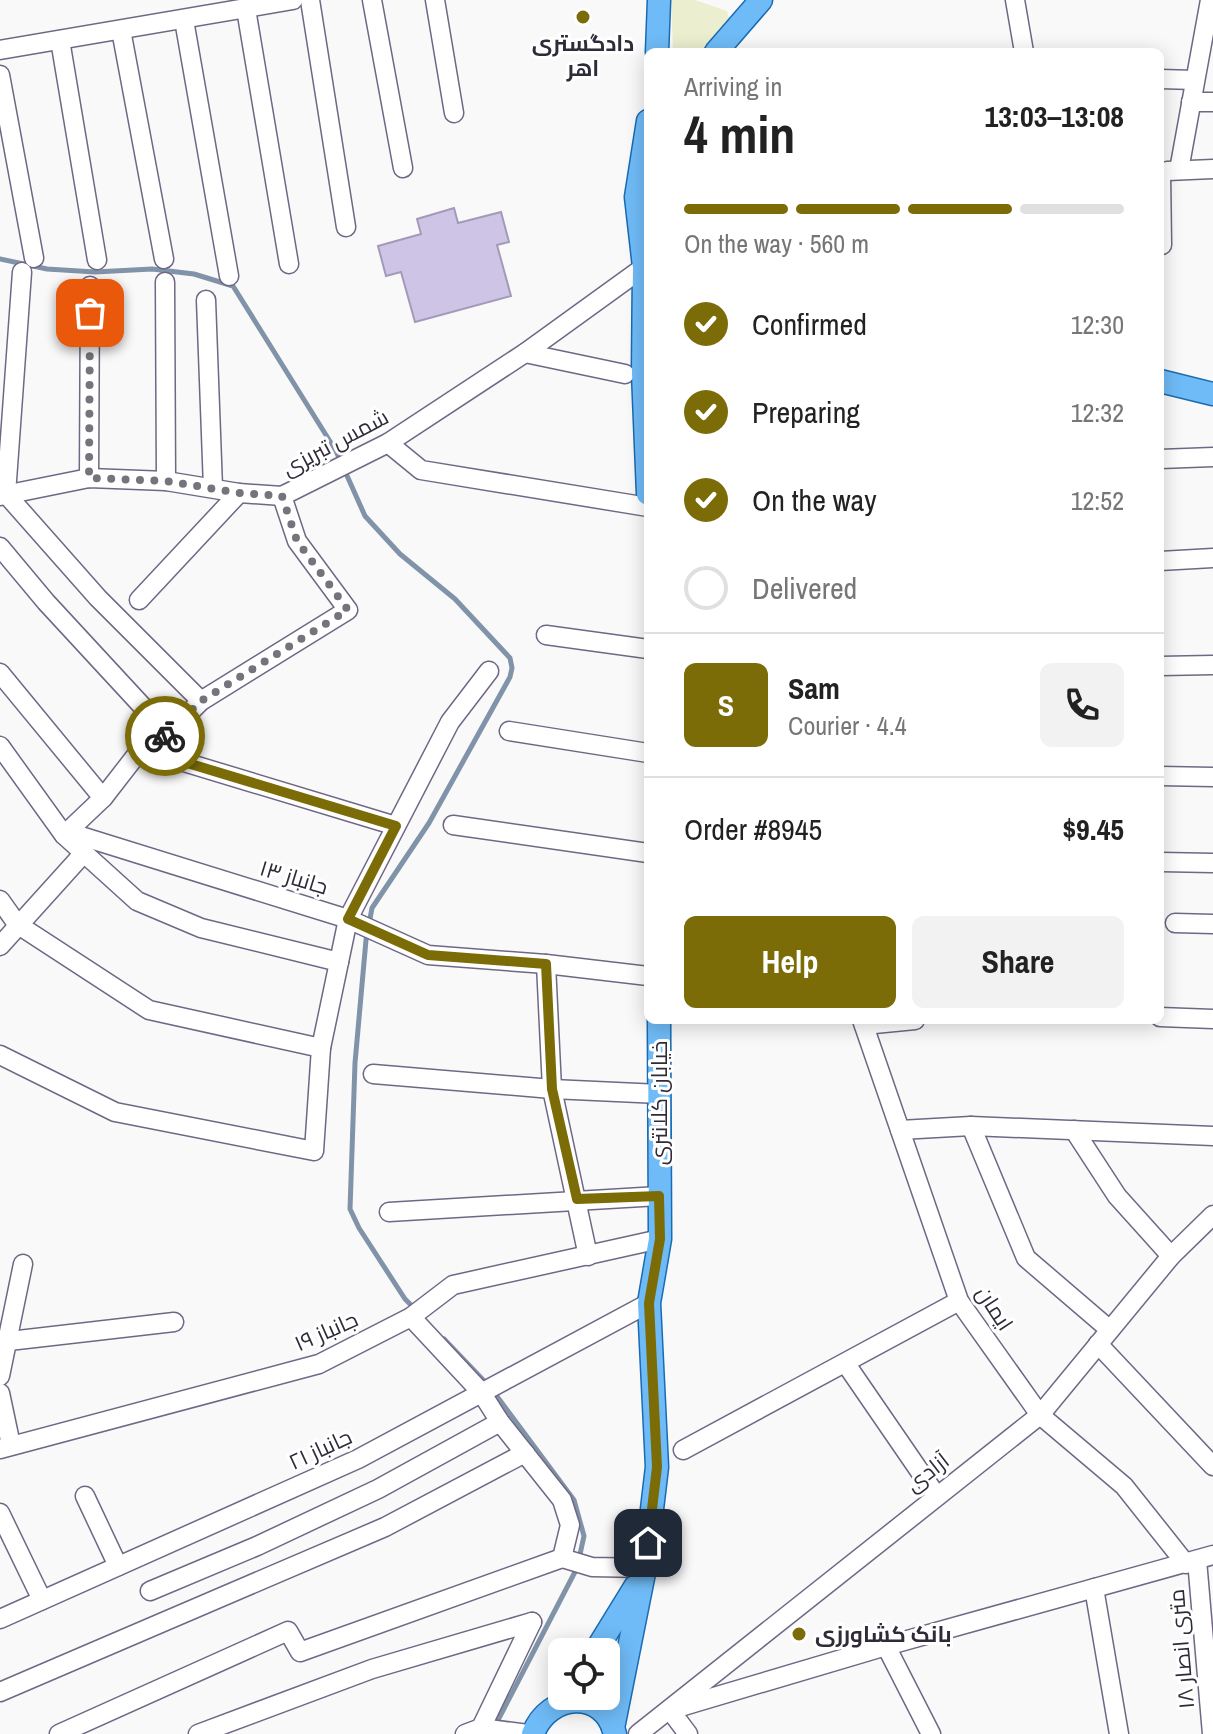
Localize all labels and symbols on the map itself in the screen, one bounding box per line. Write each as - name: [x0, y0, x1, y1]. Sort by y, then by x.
- marker: دادگستری اهر: [574, 8, 592, 26]
- place label: دادگستری اهر: [532, 28, 634, 83]
- pin: [56, 279, 124, 347]
- street label: شمس تبریزی: [276, 401, 394, 483]
- courier: [125, 696, 205, 776]
- street label: جانباز ۱۳: [256, 852, 332, 902]
- street label: خیابان کلانتری: [644, 1041, 674, 1165]
- street label: ایمان: [969, 1280, 1021, 1336]
- street label: جانباز ۱۹: [289, 1304, 363, 1358]
- street label: جانباز ۲۱: [283, 1421, 357, 1477]
- street label: آزادی: [899, 1445, 955, 1499]
- pin: [614, 1509, 682, 1577]
- street label: ۱۸ متری انصار: [1161, 1588, 1201, 1710]
- place label: بانک کشاورزی: [815, 1619, 952, 1649]
- marker: بانک کشاورزی: [790, 1625, 808, 1643]

